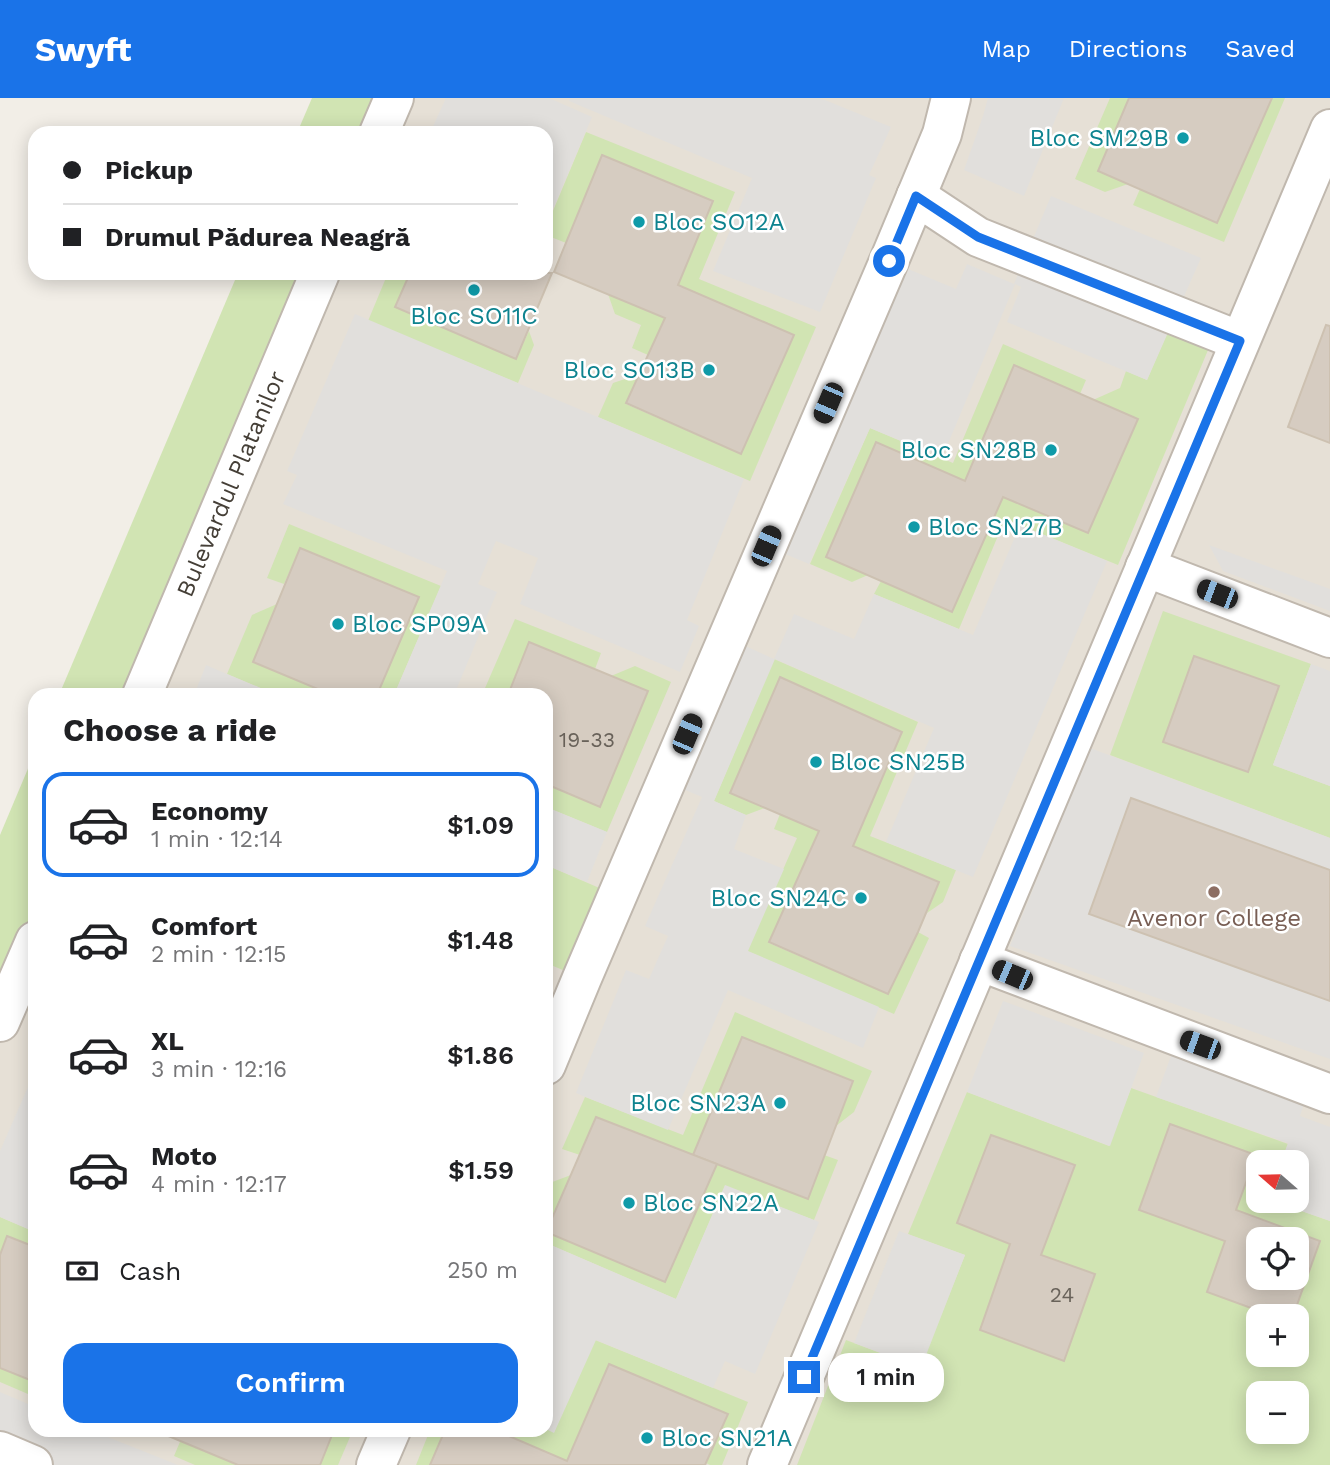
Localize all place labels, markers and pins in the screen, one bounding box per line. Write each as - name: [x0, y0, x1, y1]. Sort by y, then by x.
- place label: Bloc SM29B: [1030, 124, 1169, 152]
- marker: Bloc SM29B: [1175, 130, 1191, 146]
- place label: Bloc SO12A: [653, 208, 785, 236]
- marker: Bloc SO12A: [631, 214, 647, 230]
- marker: Bloc SO11C: [466, 282, 482, 298]
- place label: Bloc SO11C: [410, 302, 538, 330]
- place label: Bloc SO13B: [564, 356, 695, 384]
- marker: Bloc SO13B: [701, 362, 717, 378]
- place label: Bloc SN28B: [901, 436, 1037, 464]
- marker: Bloc SN28B: [1043, 442, 1059, 458]
- place label: Bloc SN27B: [928, 513, 1063, 541]
- marker: Bloc SN27B: [906, 519, 922, 535]
- place label: Bloc SP09A: [352, 610, 487, 638]
- marker: Bloc SP09A: [330, 616, 346, 632]
- place label: Bloc SN25B: [830, 748, 966, 776]
- marker: Bloc SN25B: [808, 754, 824, 770]
- place label: Bloc SN24C: [711, 884, 847, 912]
- marker: Avenor College: [1206, 884, 1222, 900]
- marker: Bloc SN24C: [853, 890, 869, 906]
- place label: Avenor College: [1127, 904, 1301, 932]
- place label: Bloc SN23A: [630, 1089, 766, 1117]
- marker: Bloc SN23A: [772, 1095, 788, 1111]
- place label: Bloc SN22A: [643, 1189, 779, 1217]
- marker: Bloc SN22A: [621, 1195, 637, 1211]
- place label: Bloc SN21A: [661, 1424, 792, 1452]
- marker: Bloc SN21A: [639, 1430, 655, 1446]

